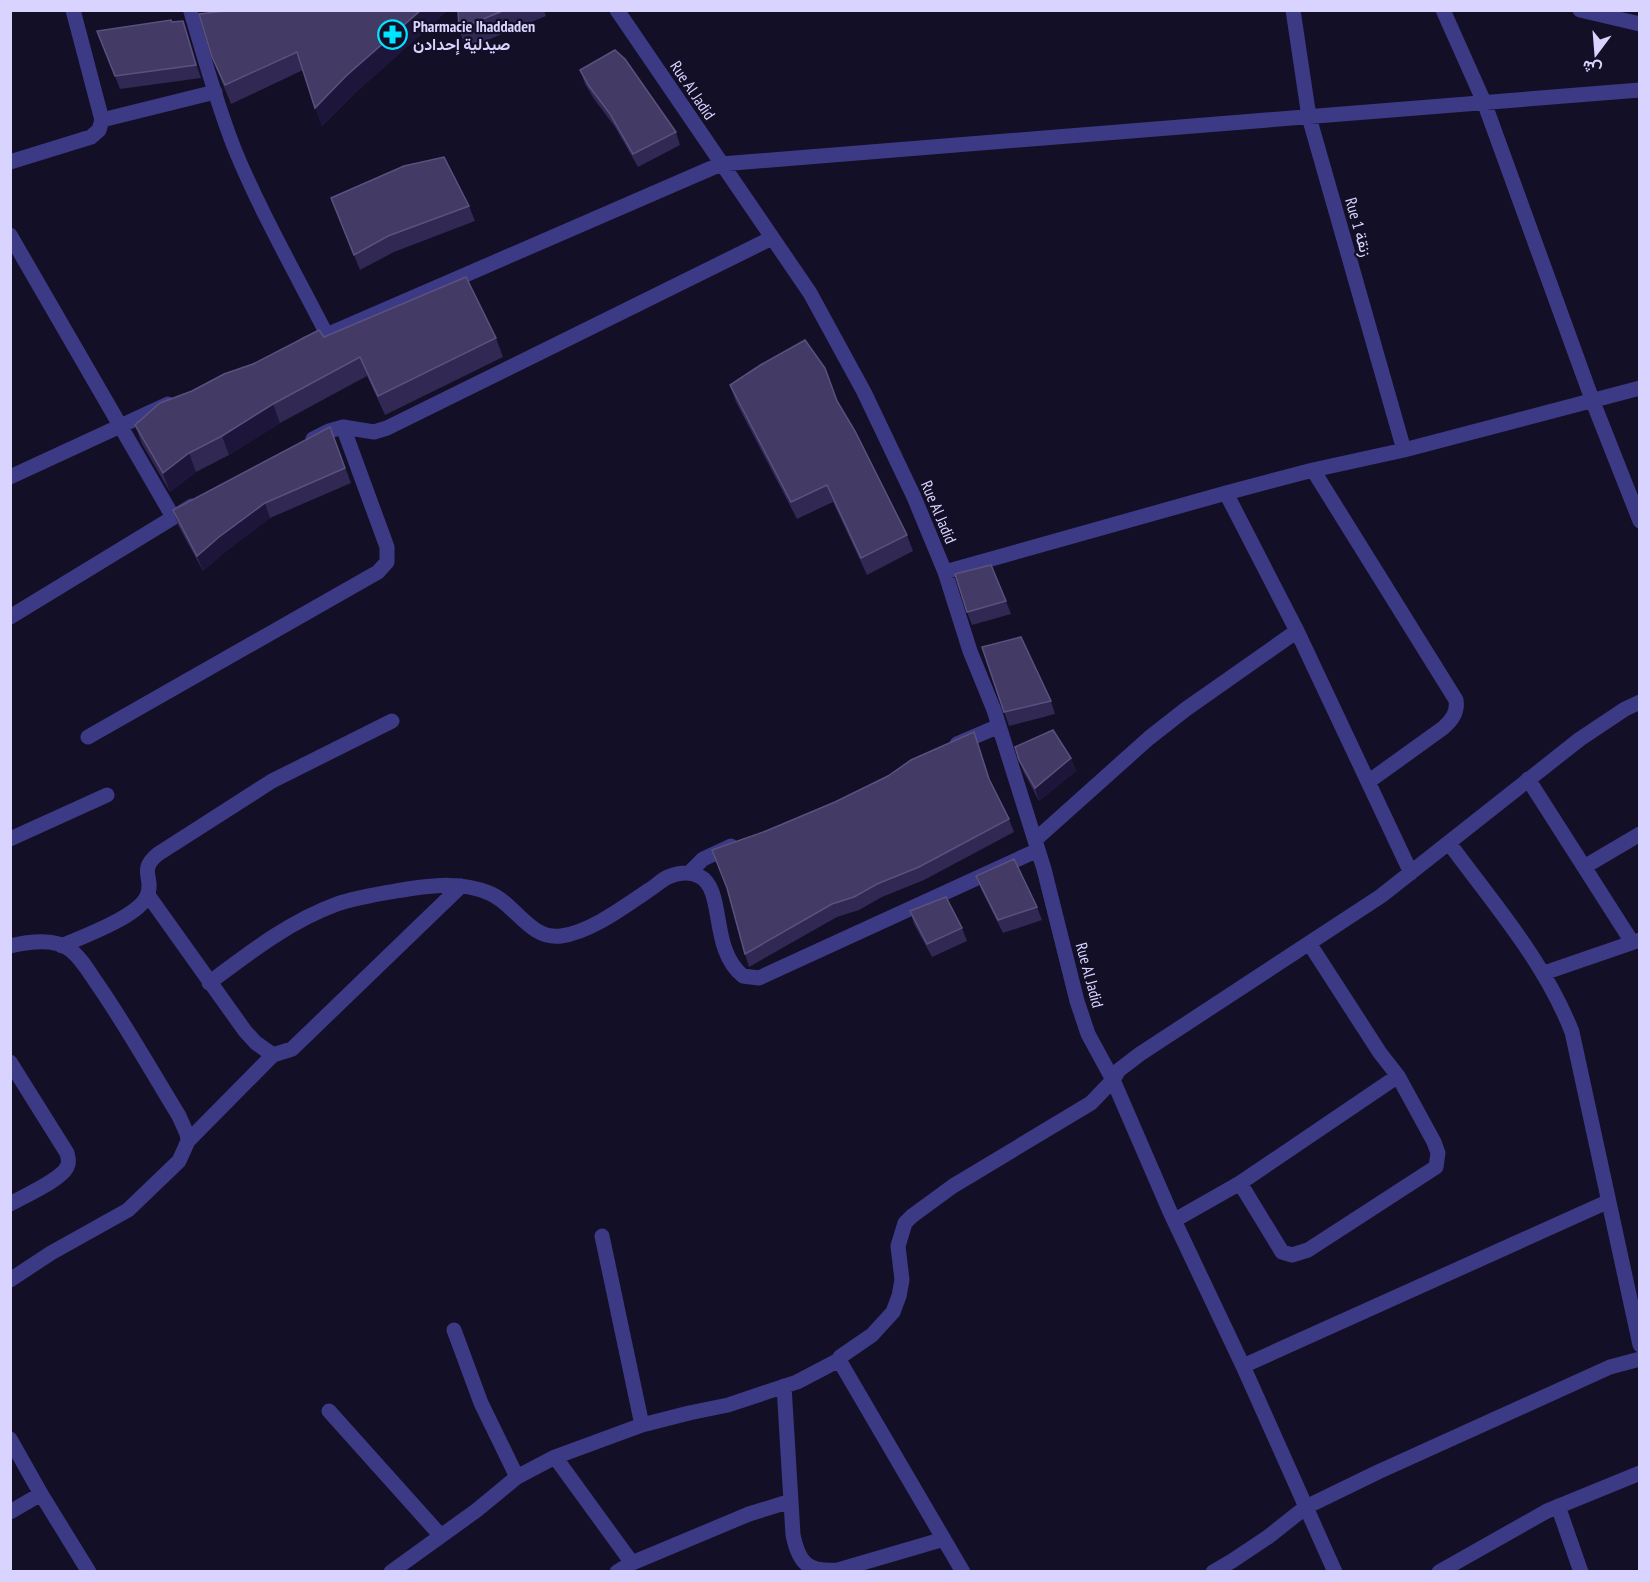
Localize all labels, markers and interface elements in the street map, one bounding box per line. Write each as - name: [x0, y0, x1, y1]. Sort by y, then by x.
- place label: Pharmacie Ihaddaden صيدلية إحدادن: [413, 16, 535, 55]
- pharmacy icon: Pharmacie Ihaddaden صيدلية إحدادن: [376, 19, 408, 51]
- north arrow: [1566, 24, 1626, 84]
- text: ش: [1580, 56, 1604, 81]
- street label: Rue Al Jadid: [666, 57, 720, 123]
- street label: Rue 1 زنقة: [1340, 195, 1377, 259]
- street label: Rue Al Jadid: [917, 478, 961, 547]
- street label: Rue Al Jadid: [1072, 940, 1108, 1010]

